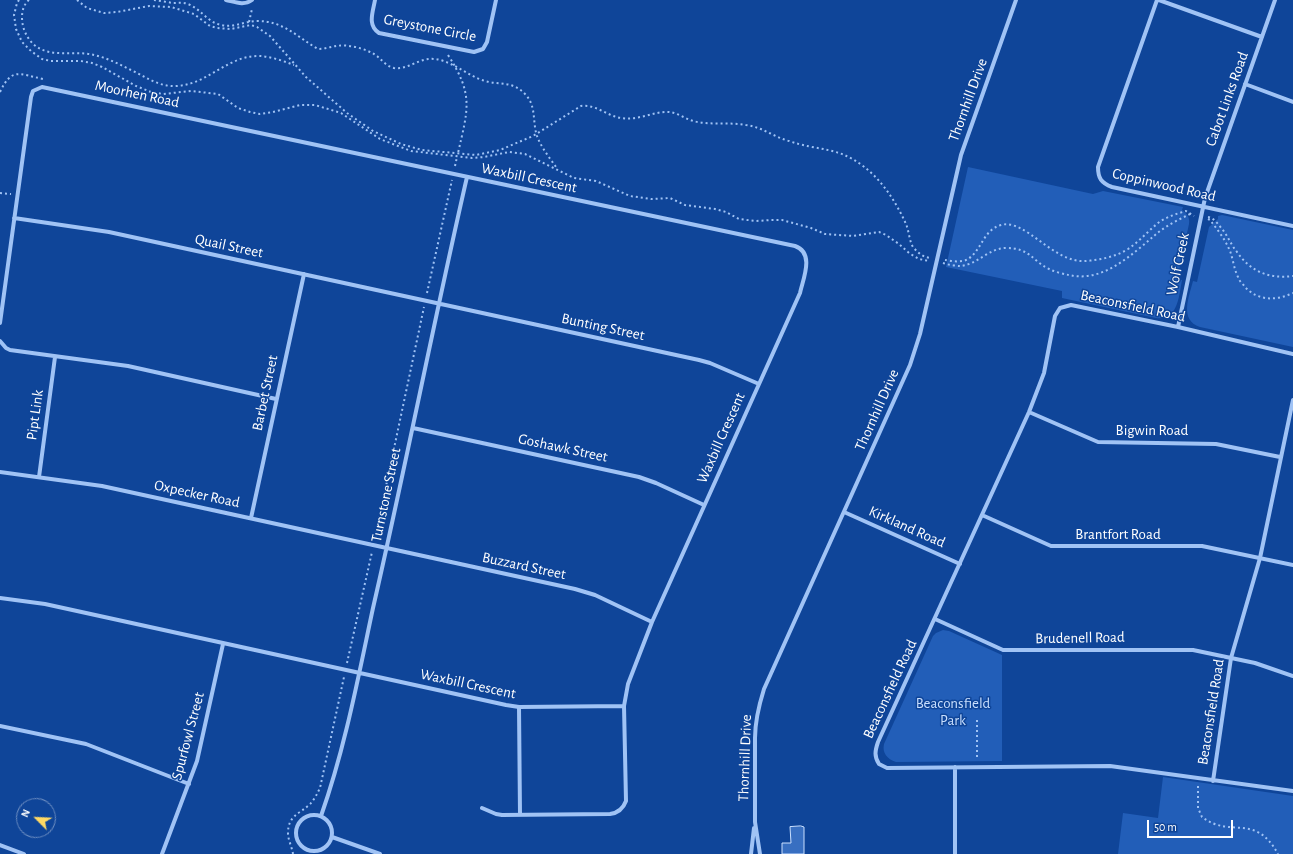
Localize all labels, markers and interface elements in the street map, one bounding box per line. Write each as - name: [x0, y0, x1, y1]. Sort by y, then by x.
- street label: Greystone Circle: [382, 10, 478, 46]
- street label: Cabot Links Road: [1202, 49, 1252, 149]
- street label: Thornhill Drive: [945, 56, 991, 144]
- street label: Moorhen Road: [93, 76, 181, 112]
- street label: Waxbill Crescent: [480, 159, 578, 197]
- street label: Coppinwood Road: [1110, 164, 1218, 206]
- street label: Quail Street: [193, 230, 265, 262]
- street label: Wolf Creek: [1163, 231, 1193, 297]
- street label: Beaconsfield Road: [1079, 286, 1187, 326]
- street label: Bunting Street: [560, 309, 646, 345]
- street label: Barbet Street: [248, 354, 282, 432]
- street label: Thornhill Drive: [851, 366, 903, 454]
- street label: Pipt Link: [23, 389, 47, 441]
- street label: Waxbill Crescent: [693, 390, 749, 486]
- street label: Bigwin Road: [1116, 421, 1188, 439]
- street label: Goshawk Street: [517, 430, 609, 466]
- street label: Turnstone Street: [367, 446, 405, 544]
- street label: Oxpecker Road: [153, 476, 241, 512]
- street label: Kirkland Road: [866, 502, 948, 552]
- street label: Brantfort Road: [1075, 525, 1161, 543]
- street label: Buzzard Street: [480, 548, 568, 584]
- street label: Brudenell Road: [1035, 628, 1125, 648]
- street label: Beaconsfield Road: [859, 637, 921, 741]
- street label: Beaconsfield Road: [1194, 658, 1228, 766]
- street label: Waxbill Crescent: [419, 665, 517, 703]
- street label: Spurfowl Street: [168, 690, 208, 782]
- park label: Beaconsfield Park: [916, 694, 990, 729]
- street label: Thornhill Drive: [734, 714, 756, 802]
- north arrow: [16, 798, 56, 838]
- text: N: [19, 808, 32, 819]
- scale bar: [1149, 812, 1235, 838]
- text: 50 m: [1154, 821, 1177, 833]

